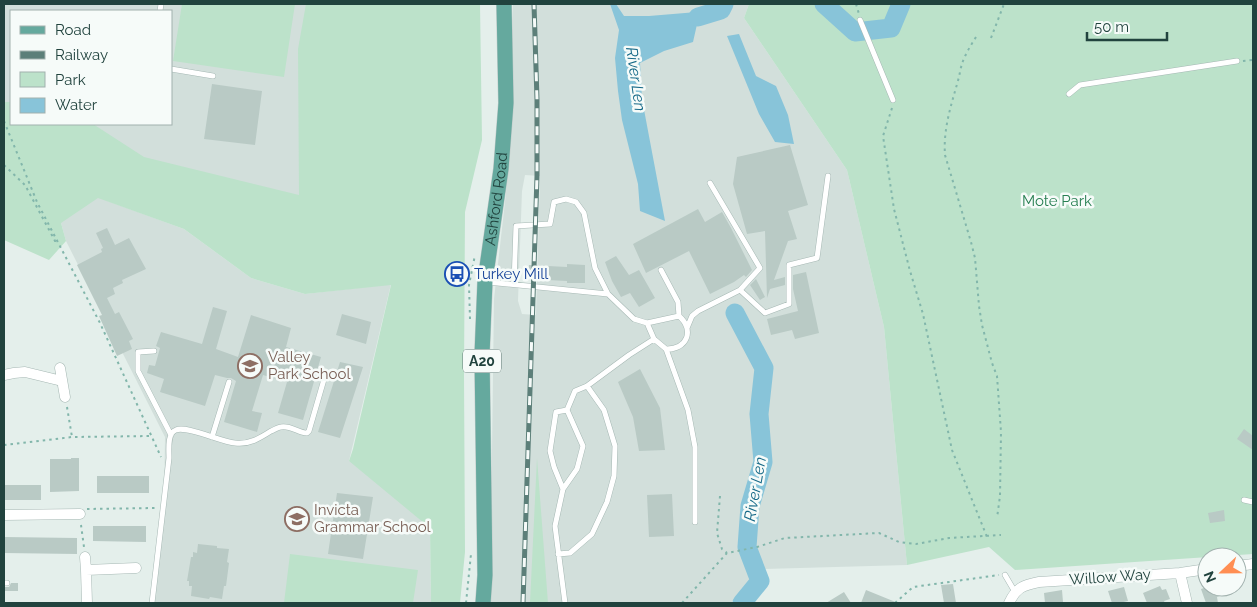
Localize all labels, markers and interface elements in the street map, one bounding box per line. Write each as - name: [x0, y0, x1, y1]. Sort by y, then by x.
- legend: [10, 10, 172, 125]
- scale bar: [1087, 10, 1167, 42]
- text: 50 m: [1094, 18, 1129, 36]
- text: Road: [55, 21, 91, 39]
- text: Railway: [55, 46, 108, 64]
- water label: River Len: [622, 46, 650, 112]
- text: Park: [55, 71, 86, 89]
- text: Water: [55, 96, 98, 114]
- street label: Ashford Road: [481, 152, 511, 247]
- park label: Mote Park: [1022, 192, 1092, 210]
- bus stop icon: Turkey Mill: [444, 261, 470, 287]
- place label: Turkey Mill: [474, 265, 549, 283]
- place label: Valley Park School: [268, 348, 351, 383]
- road number: A20: [463, 350, 501, 372]
- school or university icon: Valley Park School: [237, 353, 263, 379]
- water label: River Len: [740, 455, 770, 523]
- place label: Invicta Grammar School: [314, 501, 432, 536]
- school or university icon: Invicta Grammar School: [284, 506, 310, 532]
- north arrow: [1197, 547, 1247, 597]
- street label: Willow Way: [1069, 565, 1151, 589]
- text: N: [1201, 569, 1219, 585]

